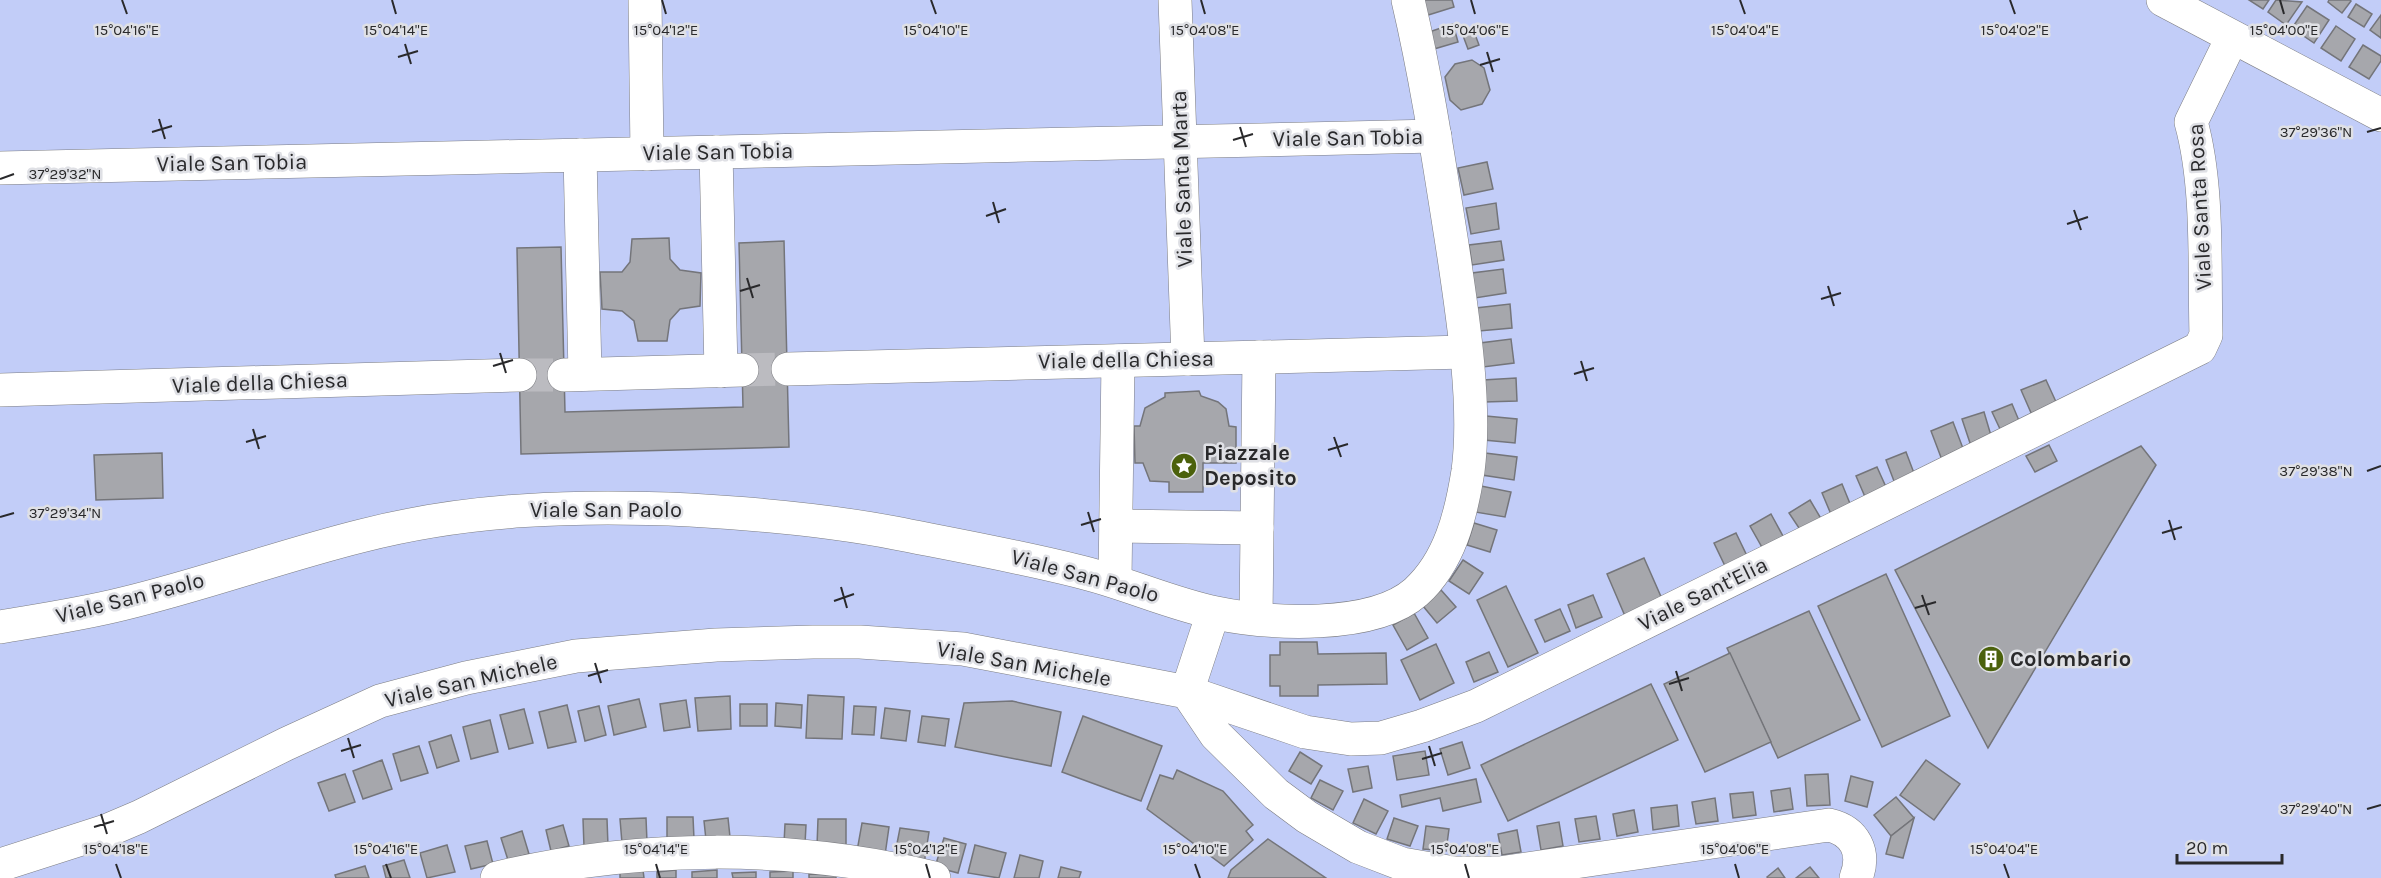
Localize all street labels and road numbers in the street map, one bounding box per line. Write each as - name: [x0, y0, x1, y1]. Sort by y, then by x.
- street label: Viale Santa Marta: [1166, 90, 1198, 268]
- street label: Viale Santa Rosa: [2183, 123, 2217, 291]
- street label: Viale San Tobia: [1272, 124, 1424, 152]
- street label: Viale San Tobia: [642, 138, 794, 166]
- street label: Viale San Tobia: [156, 149, 308, 177]
- street label: Viale della Chiesa: [1038, 345, 1214, 375]
- street label: Viale della Chiesa: [172, 367, 348, 399]
- street label: Viale San Paolo: [530, 497, 682, 523]
- street label: Viale San Paolo: [1008, 544, 1162, 608]
- street label: Viale Sant'Elia: [1634, 551, 1772, 637]
- street label: Viale San Paolo: [53, 567, 207, 629]
- street label: Viale San Michele: [935, 636, 1113, 692]
- street label: Viale San Michele: [382, 649, 560, 713]

